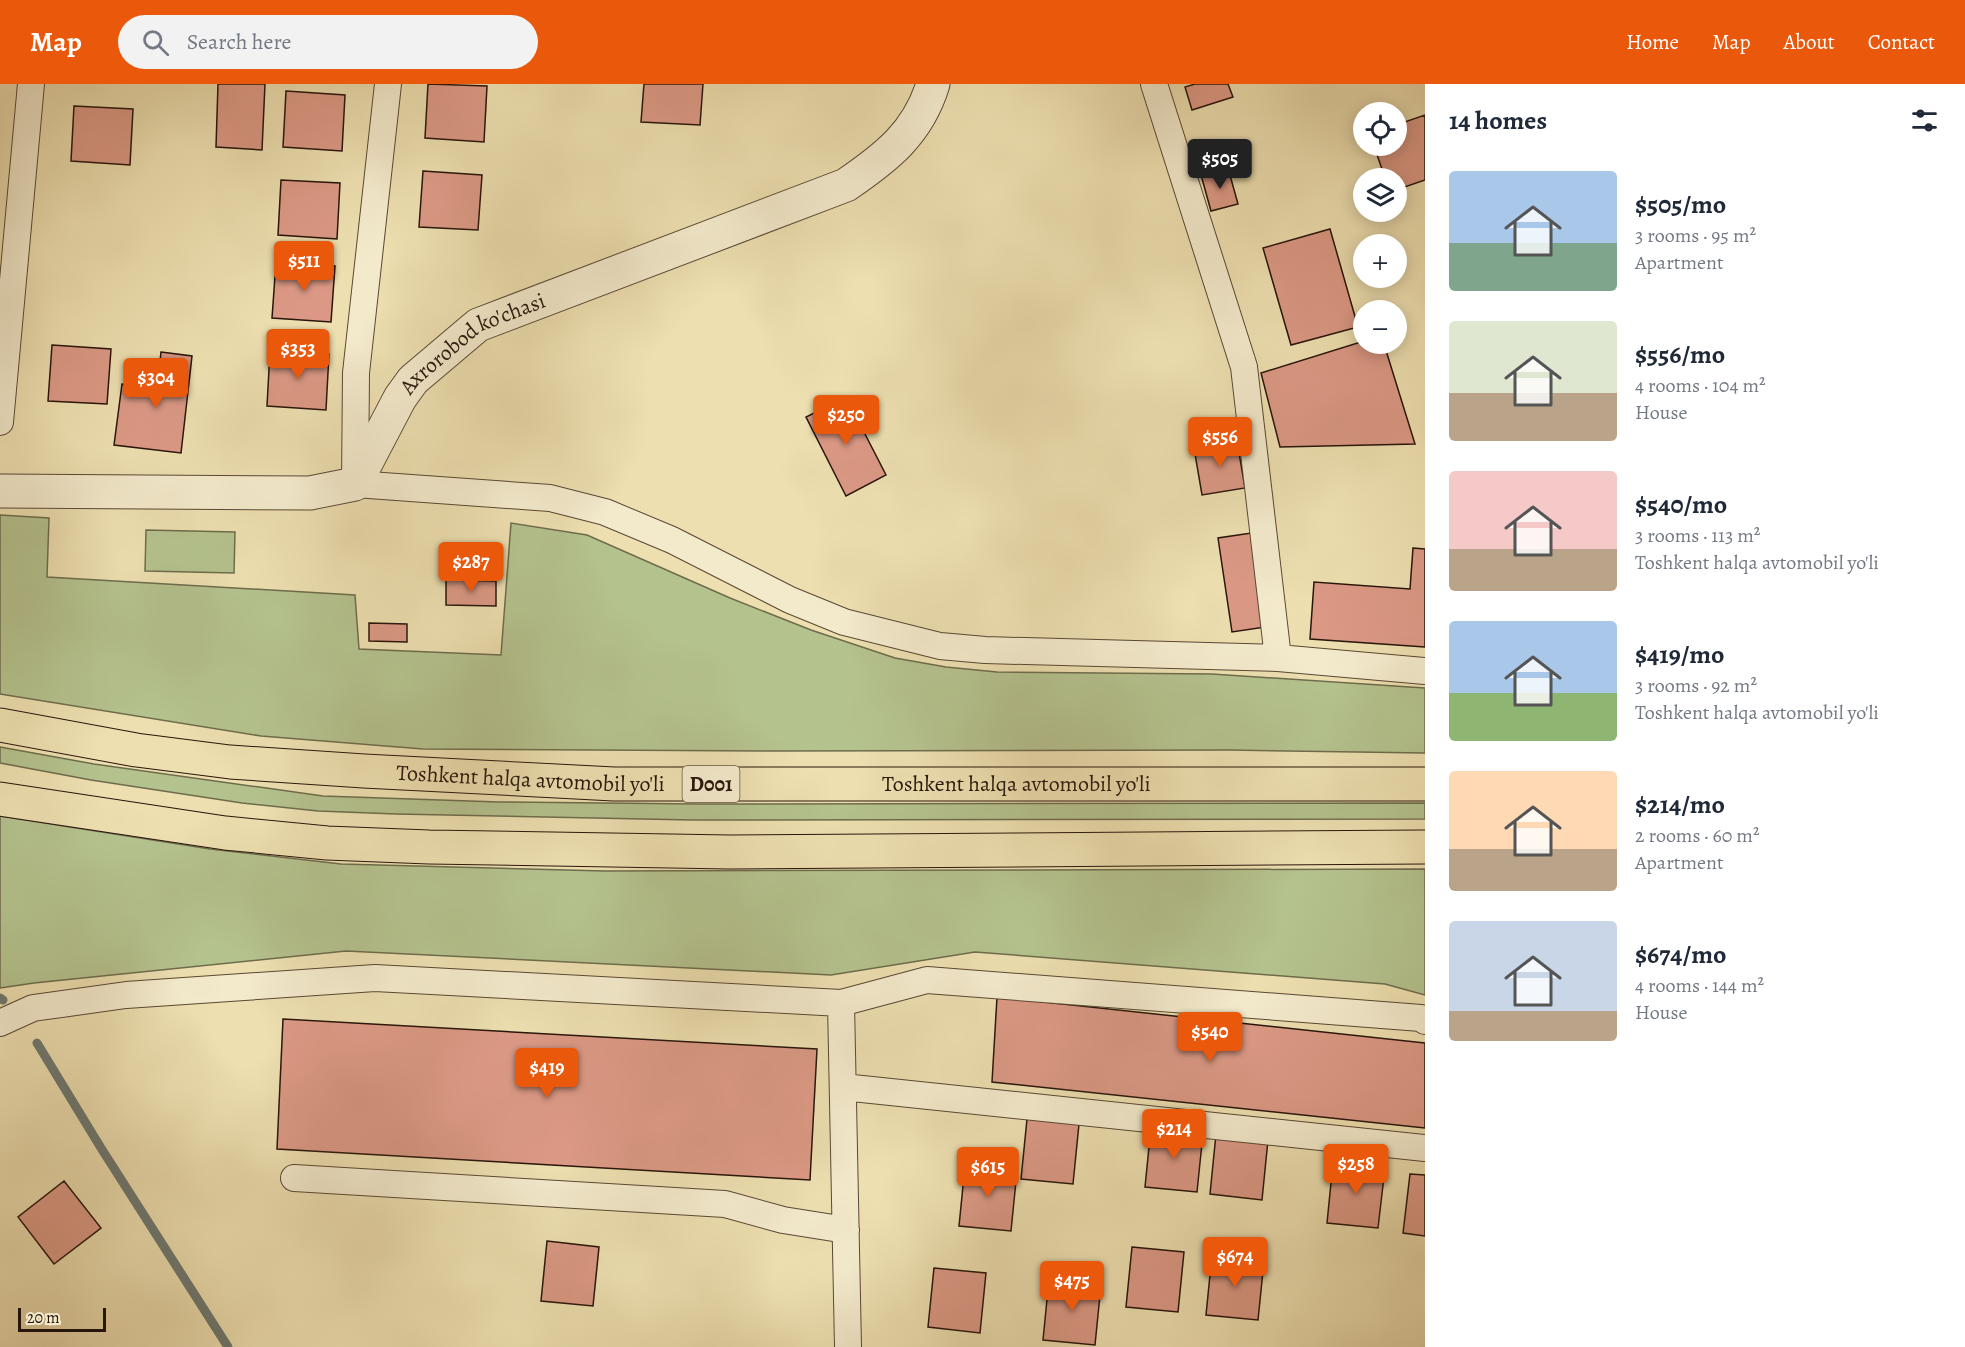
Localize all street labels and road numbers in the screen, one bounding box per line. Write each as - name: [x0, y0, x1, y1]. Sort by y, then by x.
- street label: Axrorobod ko'chasi: [392, 286, 550, 401]
- street label: Toshkent halqa avtomobil yo'li: [396, 758, 665, 799]
- road number: D001: [682, 766, 740, 802]
- street label: Toshkent halqa avtomobil yo'li: [882, 769, 1151, 799]

